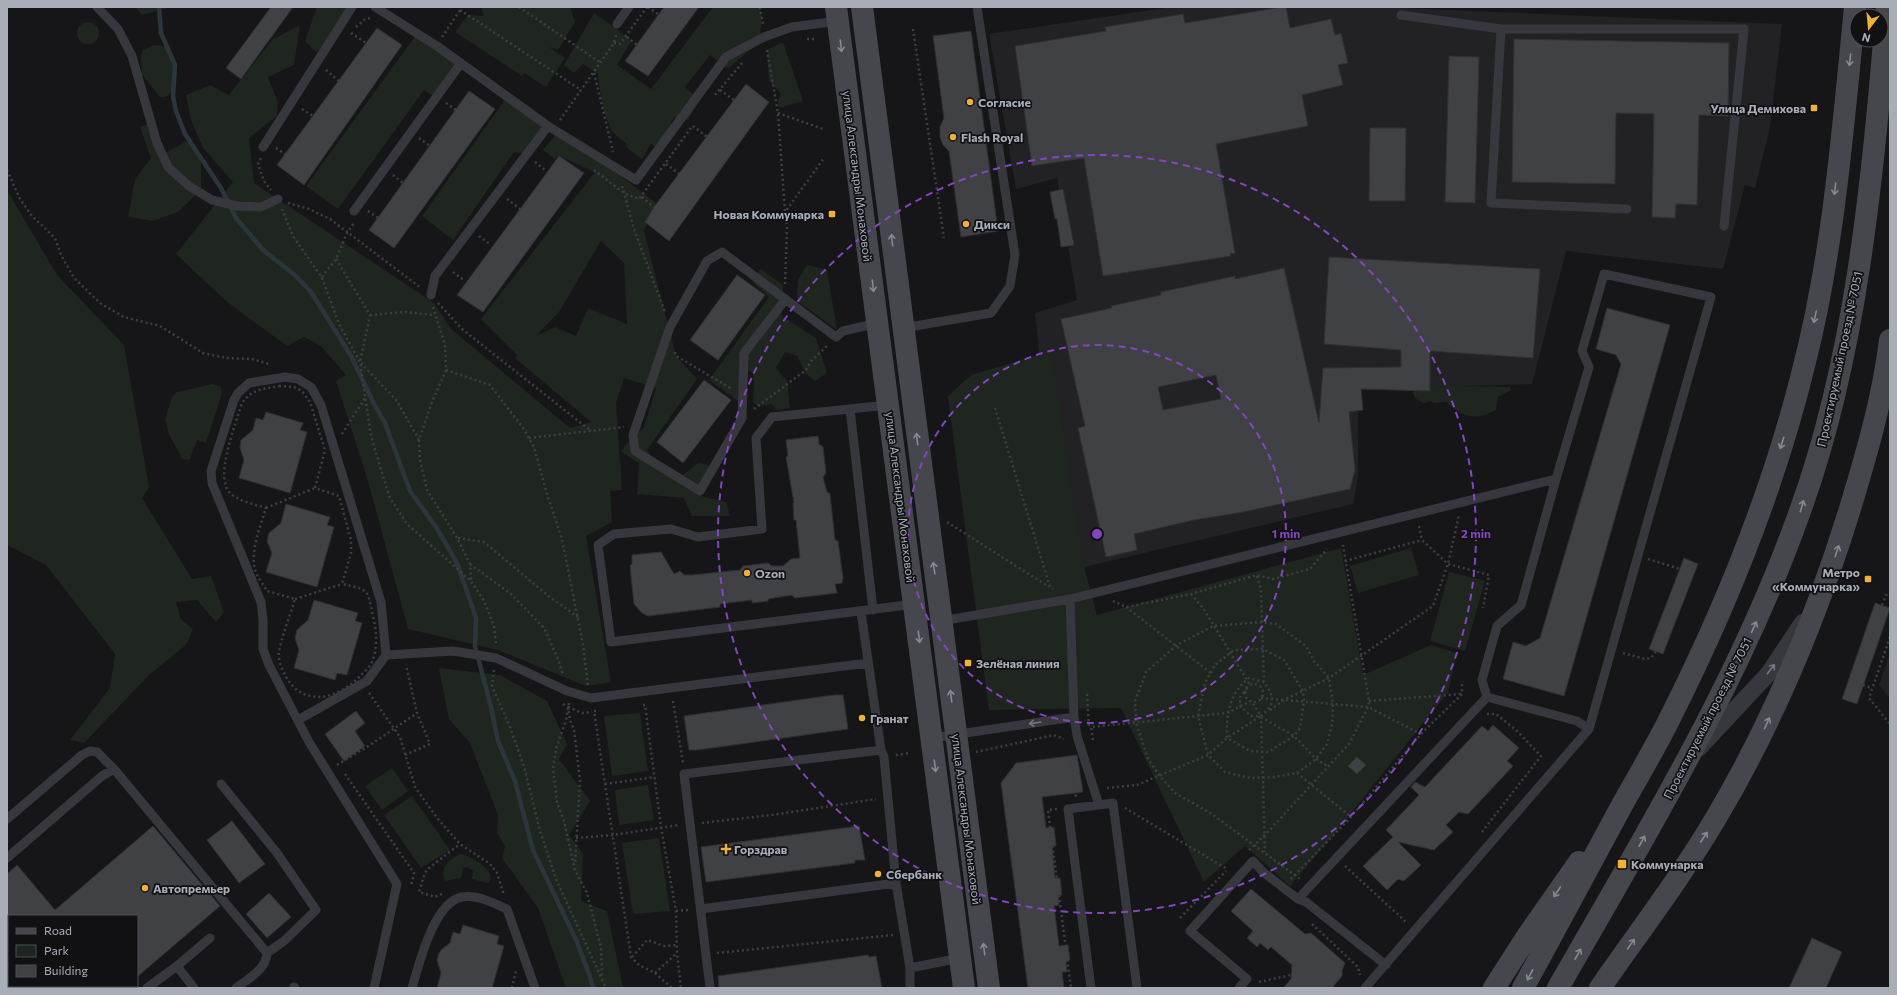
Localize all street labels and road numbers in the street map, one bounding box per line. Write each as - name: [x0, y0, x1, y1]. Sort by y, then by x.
- street label: улица Александры Монаховой: [841, 90, 875, 262]
- street label: Проектируемый проезд № 7051: [1814, 270, 1864, 448]
- street label: улица Александры Монаховой: [884, 411, 918, 583]
- street label: Проектируемый проезд № 7051: [1660, 635, 1754, 801]
- street label: улица Александры Монаховой: [950, 733, 984, 905]

